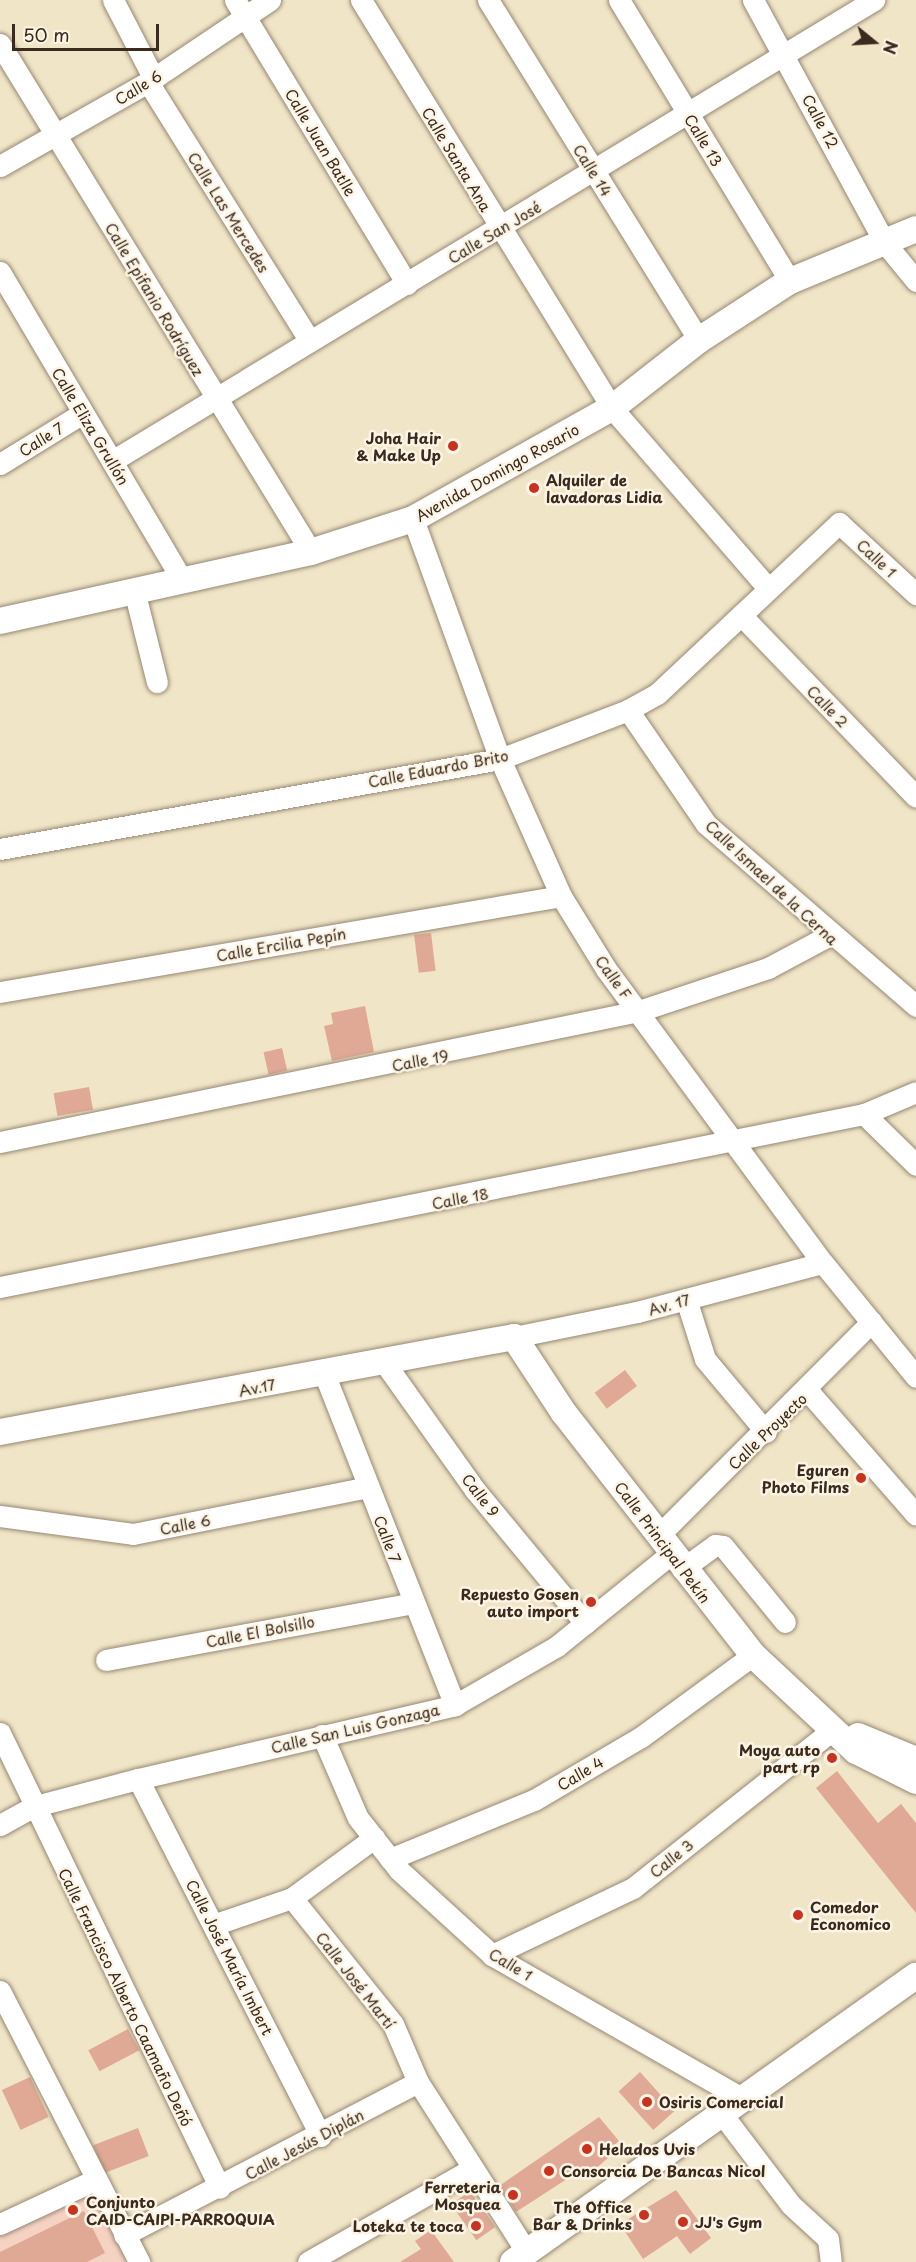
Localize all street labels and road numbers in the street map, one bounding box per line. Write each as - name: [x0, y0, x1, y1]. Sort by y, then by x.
- street label: Calle 6: [111, 66, 165, 108]
- street label: Calle Juan Batlle: [281, 84, 361, 200]
- street label: Calle 12: [799, 91, 843, 151]
- street label: Calle Santa Ana: [419, 103, 495, 215]
- street label: Calle 13: [681, 110, 727, 170]
- street label: Calle 14: [570, 141, 616, 199]
- street label: Calle Las Mercedes: [184, 148, 274, 276]
- street label: Calle San José: [444, 197, 544, 267]
- street label: Calle Epifanio Rodríguez: [102, 219, 208, 379]
- street label: Calle Eliza Grullón: [48, 363, 134, 489]
- street label: Calle 7: [15, 418, 67, 460]
- street label: Avenida Domingo Rosario: [412, 420, 582, 524]
- street label: Calle 1: [853, 535, 901, 581]
- street label: Calle 2: [803, 681, 853, 731]
- street label: Calle Eduardo Brito: [366, 746, 510, 790]
- street label: Calle Ismael de la Cerna: [701, 815, 843, 949]
- street label: Calle Ercilia Pepín: [215, 924, 347, 964]
- street label: Calle F: [592, 951, 636, 1003]
- street label: Calle 19: [390, 1046, 450, 1074]
- street label: Calle 18: [430, 1184, 490, 1212]
- street label: Av. 17: [646, 1290, 692, 1318]
- street label: Av.17: [237, 1375, 277, 1399]
- street label: Calle Proyecto: [723, 1389, 811, 1473]
- street label: Calle 9: [458, 1470, 504, 1520]
- street label: Calle Principal Pekín: [611, 1477, 715, 1607]
- street label: Calle 6: [158, 1510, 212, 1538]
- street label: Calle 7: [371, 1512, 405, 1566]
- street label: Calle El Bolsillo: [204, 1612, 316, 1650]
- street label: Calle San Luis Gonzaga: [269, 1700, 441, 1756]
- street label: Calle 4: [553, 1752, 607, 1794]
- street label: Calle 3: [645, 1835, 697, 1881]
- street label: Calle Francisco Alberto Caamaño Deñó: [55, 1865, 197, 2129]
- street label: Calle José María Imbert: [182, 1875, 278, 2039]
- street label: Calle José Martí: [312, 1928, 400, 2032]
- street label: Calle 1: [486, 1944, 536, 1984]
- street label: Calle Jesús Diplán: [241, 2105, 367, 2183]

